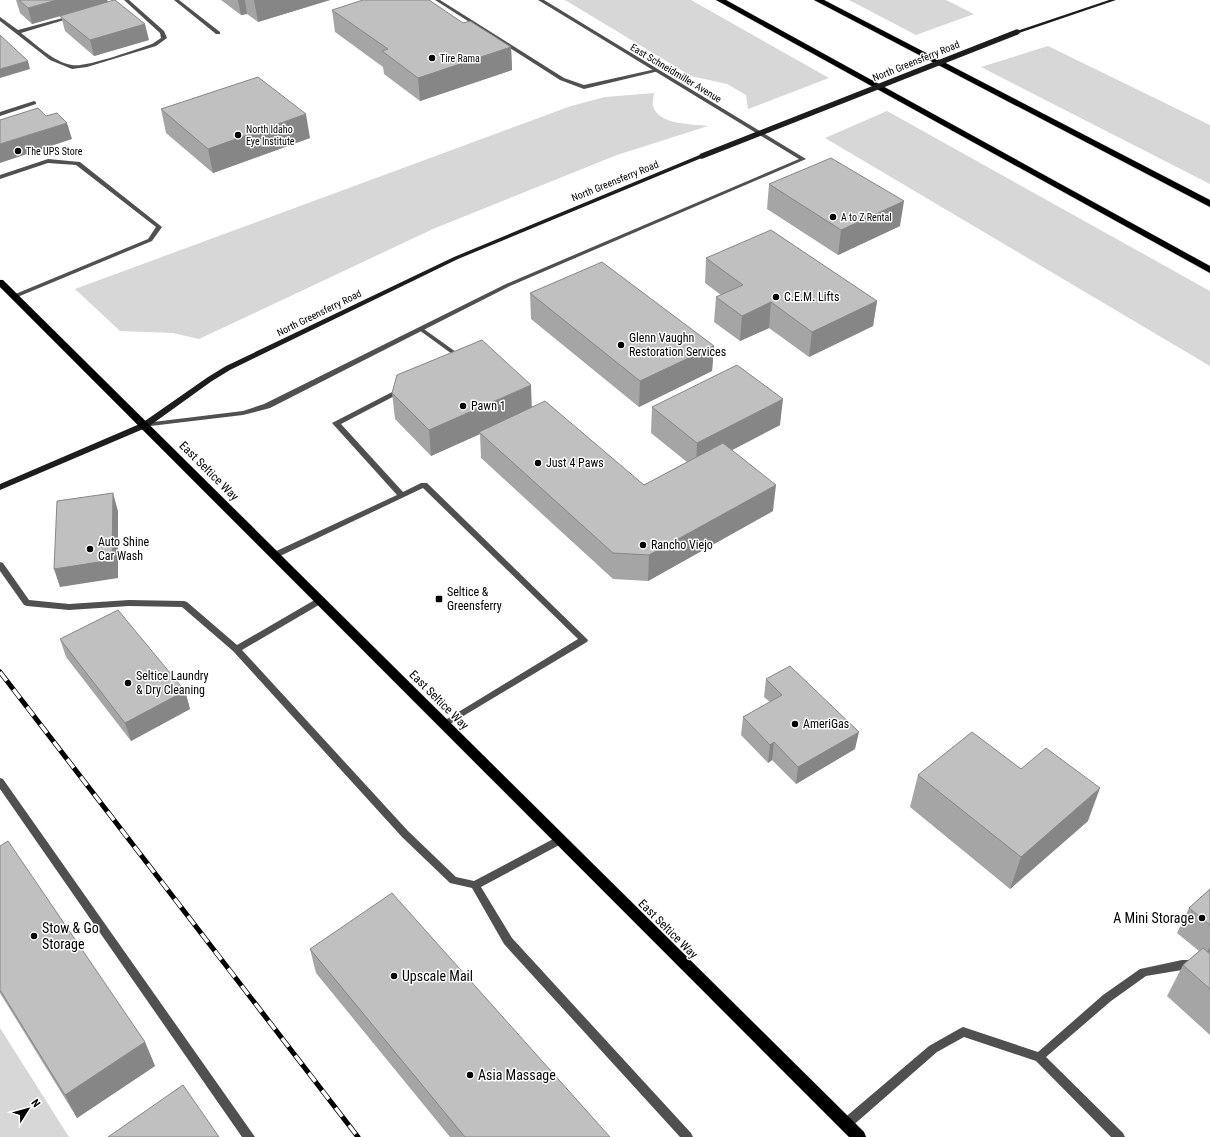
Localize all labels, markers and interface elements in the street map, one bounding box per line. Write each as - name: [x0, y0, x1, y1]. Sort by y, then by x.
- street label: North Greensferry Road: [871, 39, 961, 83]
- street label: East Schneidmiller Avenue: [628, 41, 724, 105]
- marker: Tire Rama: [427, 53, 437, 63]
- place label: Tire Rama: [440, 53, 480, 64]
- place label: North Idaho Eye Institute: [246, 124, 295, 147]
- marker: North Idaho Eye Institute: [233, 130, 243, 140]
- marker: The UPS Store: [13, 146, 23, 156]
- place label: The UPS Store: [26, 146, 83, 157]
- street label: North Greensferry Road: [570, 159, 660, 203]
- marker: A to Z Rental: [828, 212, 838, 222]
- place label: A to Z Rental: [841, 212, 892, 223]
- street label: North Greensferry Road: [275, 288, 363, 338]
- place label: C.E.M. Lifts: [784, 290, 839, 304]
- marker: C.E.M. Lifts: [771, 292, 781, 302]
- place label: Glenn Vaughn Restoration Services: [629, 331, 726, 359]
- marker: Glenn Vaughn Restoration Services: [616, 340, 626, 350]
- place label: Pawn 1: [471, 399, 506, 413]
- marker: Pawn 1: [458, 401, 468, 411]
- street label: East Seltice Way: [176, 438, 242, 504]
- place label: Just 4 Paws: [546, 456, 604, 470]
- marker: Just 4 Paws: [533, 458, 543, 468]
- place label: Auto Shine Car Wash: [98, 535, 149, 563]
- place label: Rancho Viejo: [651, 538, 713, 552]
- marker: Rancho Viejo: [638, 540, 648, 550]
- marker: Auto Shine Car Wash: [85, 544, 95, 554]
- place label: Seltice & Greensferry: [447, 585, 502, 613]
- marker: Seltice & Greensferry: [434, 594, 444, 604]
- street label: East Seltice Way: [406, 667, 472, 733]
- place label: Seltice Laundry & Dry Cleaning: [136, 669, 209, 697]
- marker: Seltice Laundry & Dry Cleaning: [123, 678, 133, 688]
- place label: AmeriGas: [803, 717, 849, 731]
- marker: AmeriGas: [790, 719, 800, 729]
- street label: East Seltice Way: [635, 896, 701, 962]
- place label: A Mini Storage: [1113, 910, 1194, 926]
- marker: A Mini Storage: [1197, 913, 1207, 923]
- place label: Stow & Go Storage: [42, 920, 99, 952]
- marker: Stow & Go Storage: [29, 931, 39, 941]
- place label: Upscale Mail: [402, 968, 473, 984]
- marker: Upscale Mail: [389, 971, 399, 981]
- place label: Asia Massage: [478, 1067, 556, 1083]
- marker: Asia Massage: [465, 1070, 475, 1080]
- north arrow: [8, 1089, 48, 1129]
- text: N: [28, 1097, 43, 1110]

